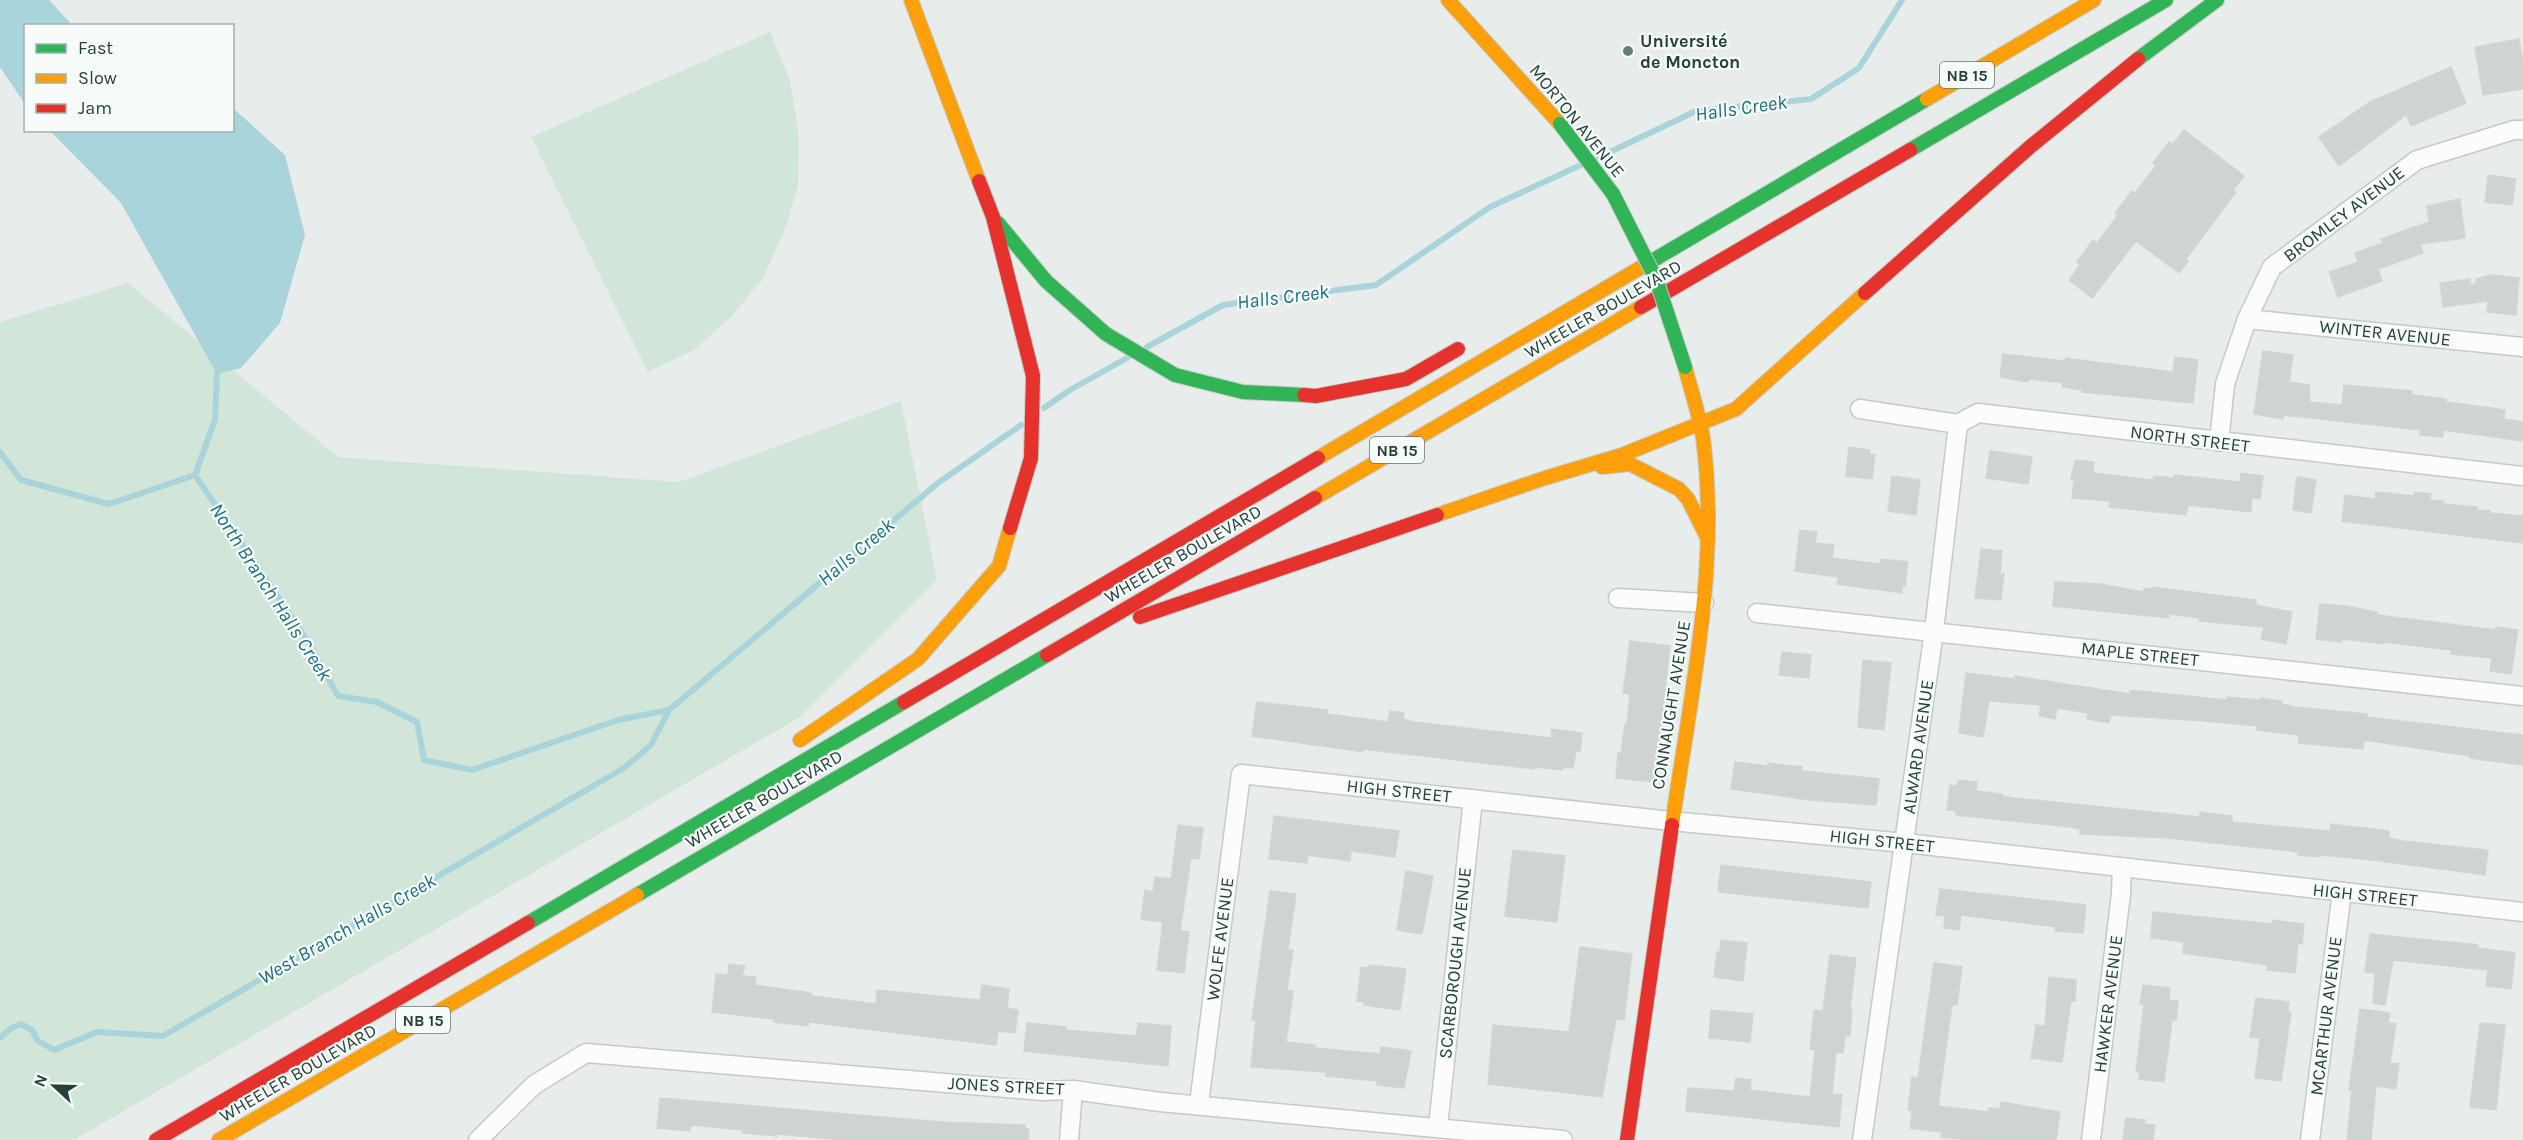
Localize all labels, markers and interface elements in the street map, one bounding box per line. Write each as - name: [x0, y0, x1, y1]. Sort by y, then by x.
- legend: [24, 24, 234, 132]
- place label: Université de Moncton: [1640, 30, 1740, 73]
- text: Fast: [78, 37, 113, 59]
- marker: Université de Moncton: [1621, 44, 1635, 58]
- street label: MORTON AVENUE: [1525, 60, 1629, 182]
- road number: NB 15: [1940, 62, 1994, 88]
- text: Slow: [78, 67, 117, 89]
- water label: Halls Creek: [1694, 90, 1789, 126]
- text: Jam: [78, 97, 112, 119]
- street label: BROMLEY AVENUE: [2279, 161, 2409, 267]
- street label: WHEELER BOULEVARD: [1520, 255, 1686, 363]
- water label: Halls Creek: [1236, 280, 1331, 314]
- street label: WINTER AVENUE: [2318, 315, 2452, 351]
- street label: NORTH STREET: [2129, 421, 2251, 457]
- road number: NB 15: [1370, 437, 1424, 463]
- water label: North Branch Halls Creek: [205, 499, 337, 686]
- street label: WHEELER BOULEVARD: [1100, 500, 1266, 608]
- water label: Halls Creek: [813, 513, 899, 591]
- street label: CONNAUGHT AVENUE: [1647, 619, 1695, 791]
- street label: MAPLE STREET: [2080, 637, 2200, 671]
- street label: ALWARD AVENUE: [1898, 678, 1938, 816]
- street label: WHEELER BOULEVARD: [681, 745, 847, 853]
- street label: HIGH STREET: [1346, 775, 1452, 807]
- street label: HIGH STREET: [1829, 825, 1935, 857]
- street label: SCARBOROUGH AVENUE: [1434, 866, 1476, 1060]
- water label: West Branch Halls Creek: [254, 868, 441, 989]
- street label: WOLFE AVENUE: [1202, 876, 1238, 1002]
- street label: HIGH STREET: [2312, 879, 2418, 911]
- street label: HAWKER AVENUE: [2089, 934, 2127, 1074]
- street label: MCARTHUR AVENUE: [2305, 935, 2347, 1097]
- road number: NB 15: [396, 1007, 450, 1033]
- street label: WHEELER BOULEVARD: [215, 1019, 381, 1127]
- north arrow: [24, 1056, 84, 1116]
- text: N: [30, 1072, 52, 1089]
- street label: JONES STREET: [947, 1072, 1065, 1100]

